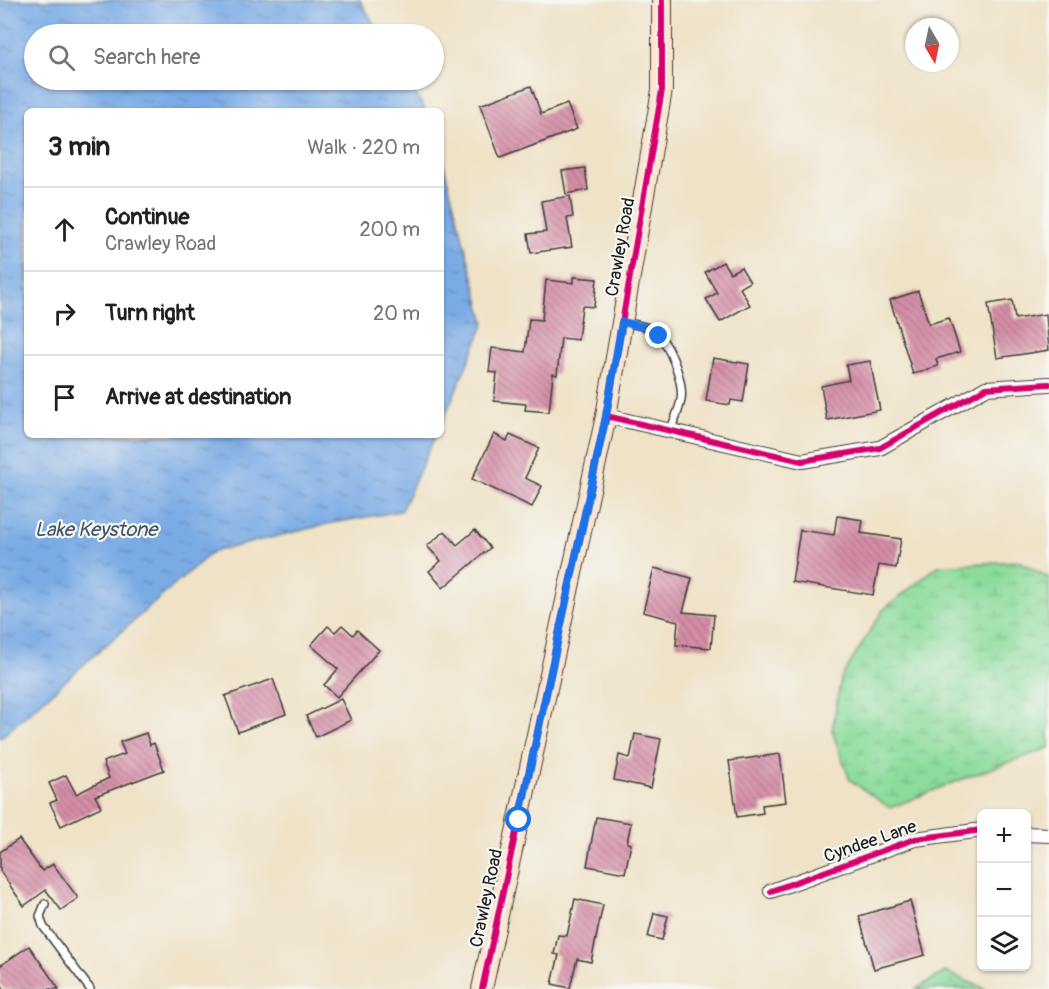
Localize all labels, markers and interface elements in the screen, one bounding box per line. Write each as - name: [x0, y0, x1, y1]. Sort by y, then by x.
- north arrow: [905, 18, 959, 72]
- search box: [24, 24, 444, 90]
- icon: search: [45, 41, 78, 74]
- text: Search here: [93, 43, 200, 71]
- text: 3 min: [48, 131, 110, 163]
- text: Walk · 220 m: [307, 135, 420, 160]
- street label: Crawley Road: [600, 196, 641, 298]
- text: Continue: [105, 203, 189, 231]
- icon: ahead: [48, 213, 81, 246]
- text: 200 m: [359, 217, 420, 242]
- text: Crawley Road: [105, 231, 216, 256]
- icon: right: [48, 297, 81, 330]
- text: Turn right: [105, 299, 195, 327]
- text: 20 m: [373, 301, 420, 326]
- route end: [645, 322, 671, 348]
- icon: arrive: [48, 381, 81, 414]
- text: Arrive at destination: [105, 383, 291, 411]
- water label: Lake Keystone: [35, 517, 159, 542]
- route start: [505, 806, 531, 832]
- map controls: [977, 809, 1031, 971]
- button: +: [977, 809, 1031, 863]
- street label: Cyndee Lane: [821, 815, 920, 868]
- street label: Crawley Road: [465, 847, 508, 949]
- button: −: [977, 863, 1031, 917]
- button: layers: [977, 917, 1031, 971]

